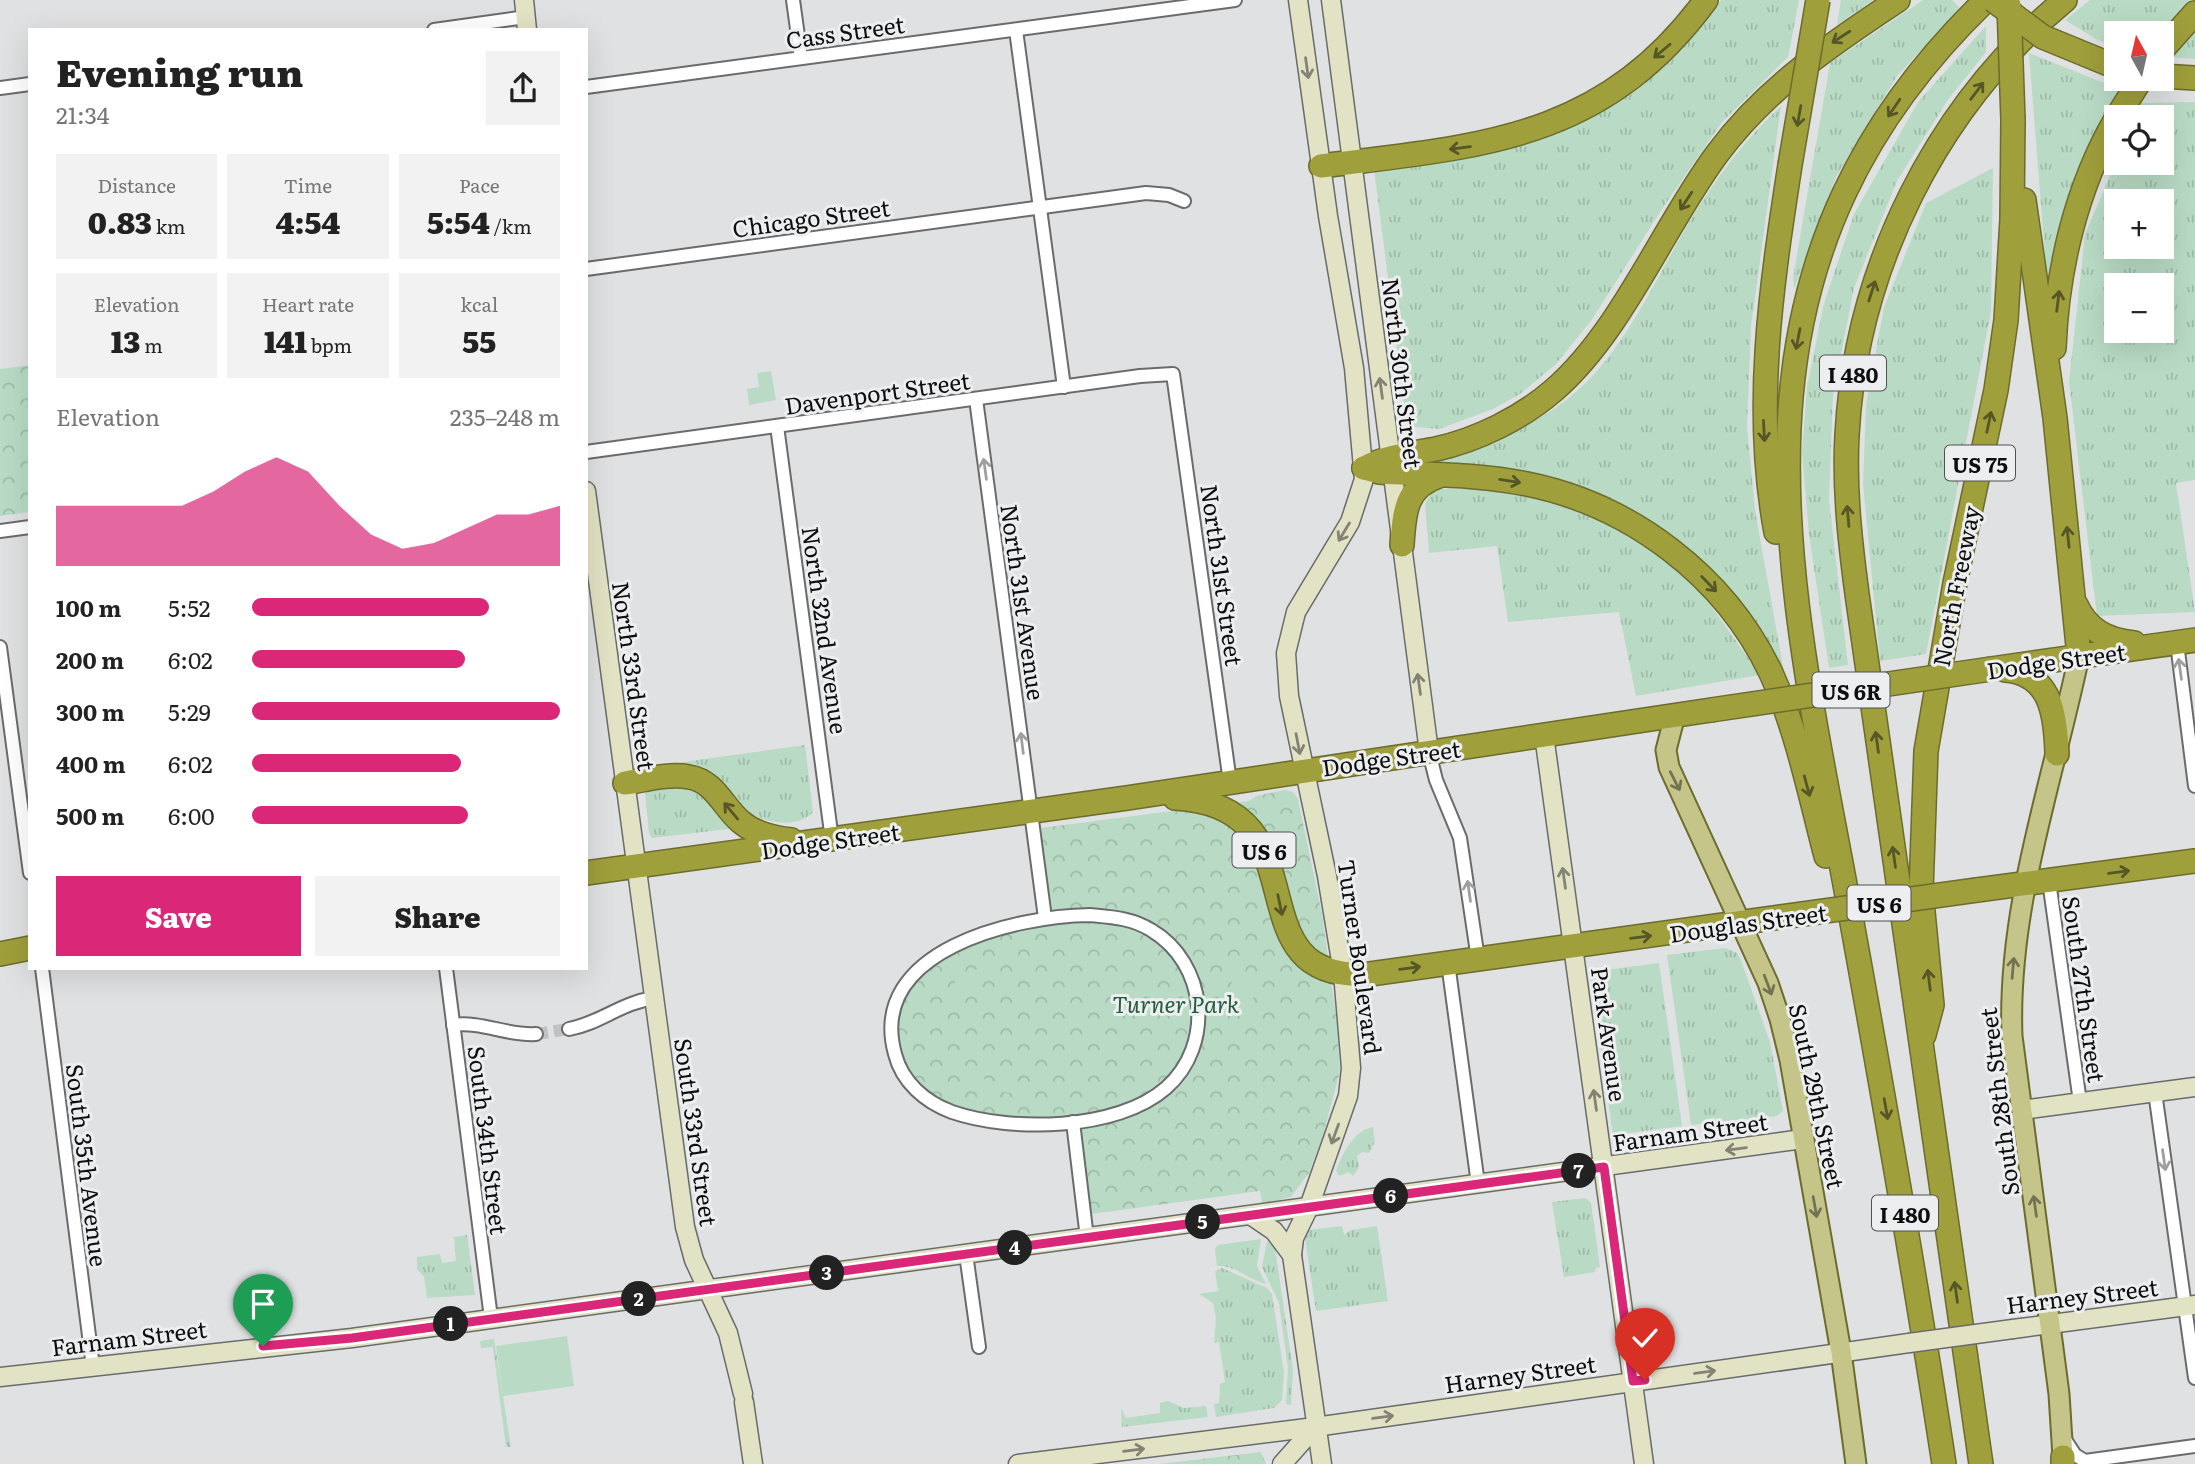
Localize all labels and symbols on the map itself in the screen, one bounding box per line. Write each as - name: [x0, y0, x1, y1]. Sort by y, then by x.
- street label: Cass Street: [784, 6, 907, 56]
- north arrow: [2104, 21, 2174, 91]
- one-way arrow: [1832, 30, 1851, 45]
- one-way arrow: [1653, 44, 1671, 59]
- one-way arrow: [1301, 56, 1314, 78]
- one-way arrow: [1969, 81, 1984, 100]
- one-way arrow: [1887, 98, 1901, 117]
- one-way arrow: [1792, 104, 1805, 127]
- one-way arrow: [1449, 142, 1472, 155]
- street label: Chicago Street: [730, 189, 893, 245]
- one-way arrow: [1678, 190, 1692, 210]
- street label: North 30th Street: [1374, 276, 1432, 471]
- one-way arrow: [1866, 280, 1879, 302]
- one-way arrow: [2051, 290, 2064, 313]
- one-way arrow: [1791, 327, 1804, 350]
- road number: I 480: [1820, 356, 1886, 390]
- street label: Davenport Street: [782, 362, 973, 422]
- one-way arrow: [1374, 378, 1387, 400]
- one-way arrow: [1983, 411, 1997, 434]
- one-way arrow: [1758, 420, 1771, 442]
- road number: US 75: [1945, 446, 2015, 480]
- one-way arrow: [978, 459, 991, 481]
- one-way arrow: [1498, 475, 1521, 488]
- street label: North 31st Street: [1193, 482, 1253, 669]
- street label: North 31st Avenue: [993, 502, 1055, 702]
- street label: North Freeway: [1923, 502, 1987, 669]
- one-way arrow: [1841, 505, 1854, 528]
- one-way arrow: [1337, 522, 1351, 542]
- street label: North 32nd Avenue: [795, 524, 857, 736]
- one-way arrow: [2062, 526, 2075, 549]
- one-way arrow: [1700, 575, 1717, 592]
- street label: North 33rd Street: [605, 579, 665, 773]
- street label: Dodge Street: [1984, 633, 2128, 687]
- one-way arrow: [2174, 659, 2187, 681]
- road number: US 6R: [1812, 672, 1890, 708]
- one-way arrow: [1413, 674, 1426, 696]
- street label: Dodge Street: [1319, 730, 1463, 784]
- one-way arrow: [1871, 731, 1884, 753]
- one-way arrow: [1292, 732, 1305, 755]
- one-way arrow: [1015, 733, 1028, 755]
- one-way arrow: [1669, 770, 1683, 791]
- one-way arrow: [1801, 774, 1814, 796]
- one-way arrow: [723, 802, 739, 820]
- street label: Dodge Street: [758, 813, 902, 867]
- road number: US 6: [1232, 832, 1296, 868]
- one-way arrow: [1888, 846, 1901, 869]
- street label: Turner Boulevard: [1330, 857, 1392, 1057]
- one-way arrow: [2107, 865, 2129, 878]
- one-way arrow: [1557, 867, 1570, 890]
- one-way arrow: [1462, 880, 1475, 903]
- road number: US 6: [1848, 886, 1910, 920]
- one-way arrow: [1273, 893, 1287, 916]
- street label: South 27th Street: [2055, 893, 2115, 1085]
- street label: Douglas Street: [1667, 894, 1830, 950]
- one-way arrow: [1629, 930, 1652, 943]
- one-way arrow: [2007, 957, 2020, 980]
- one-way arrow: [1399, 961, 1421, 974]
- street label: Park Avenue: [1584, 964, 1636, 1104]
- one-way arrow: [1922, 969, 1935, 991]
- one-way arrow: [1763, 974, 1775, 996]
- park label: Turner Park: [1113, 986, 1240, 1020]
- street label: South 29th Street: [1782, 1000, 1854, 1193]
- street label: South 28th Street: [1969, 1005, 2026, 1198]
- street label: South 33rd Street: [667, 1036, 727, 1229]
- street label: South 34th Street: [461, 1044, 518, 1237]
- street label: South 35th Avenue: [59, 1062, 117, 1268]
- one-way arrow: [1588, 1089, 1601, 1112]
- one-way arrow: [1880, 1097, 1894, 1120]
- street label: Farnam Street: [1610, 1103, 1770, 1159]
- one-way arrow: [1328, 1122, 1340, 1144]
- one-way arrow: [1725, 1142, 1748, 1155]
- one-way arrow: [2157, 1148, 2170, 1171]
- pin: 7: [1562, 1154, 1596, 1188]
- pin: 6: [1374, 1178, 1408, 1214]
- one-way arrow: [1809, 1195, 1822, 1217]
- one-way arrow: [2028, 1195, 2041, 1218]
- road number: I 480: [1872, 1196, 1938, 1230]
- pin: 5: [1186, 1204, 1220, 1240]
- pin: 4: [998, 1230, 1032, 1266]
- pin: 3: [810, 1256, 844, 1290]
- street label: Harney Street: [2004, 1269, 2161, 1321]
- pin: [233, 1274, 293, 1346]
- one-way arrow: [1949, 1281, 1962, 1304]
- pin: 2: [622, 1282, 656, 1316]
- pin: 1: [434, 1306, 468, 1342]
- pin: [1615, 1308, 1675, 1380]
- street label: Farnam Street: [49, 1311, 209, 1363]
- street label: Harney Street: [1442, 1345, 1599, 1400]
- one-way arrow: [1693, 1365, 1716, 1378]
- one-way arrow: [1371, 1410, 1394, 1423]
- one-way arrow: [1122, 1443, 1145, 1456]

